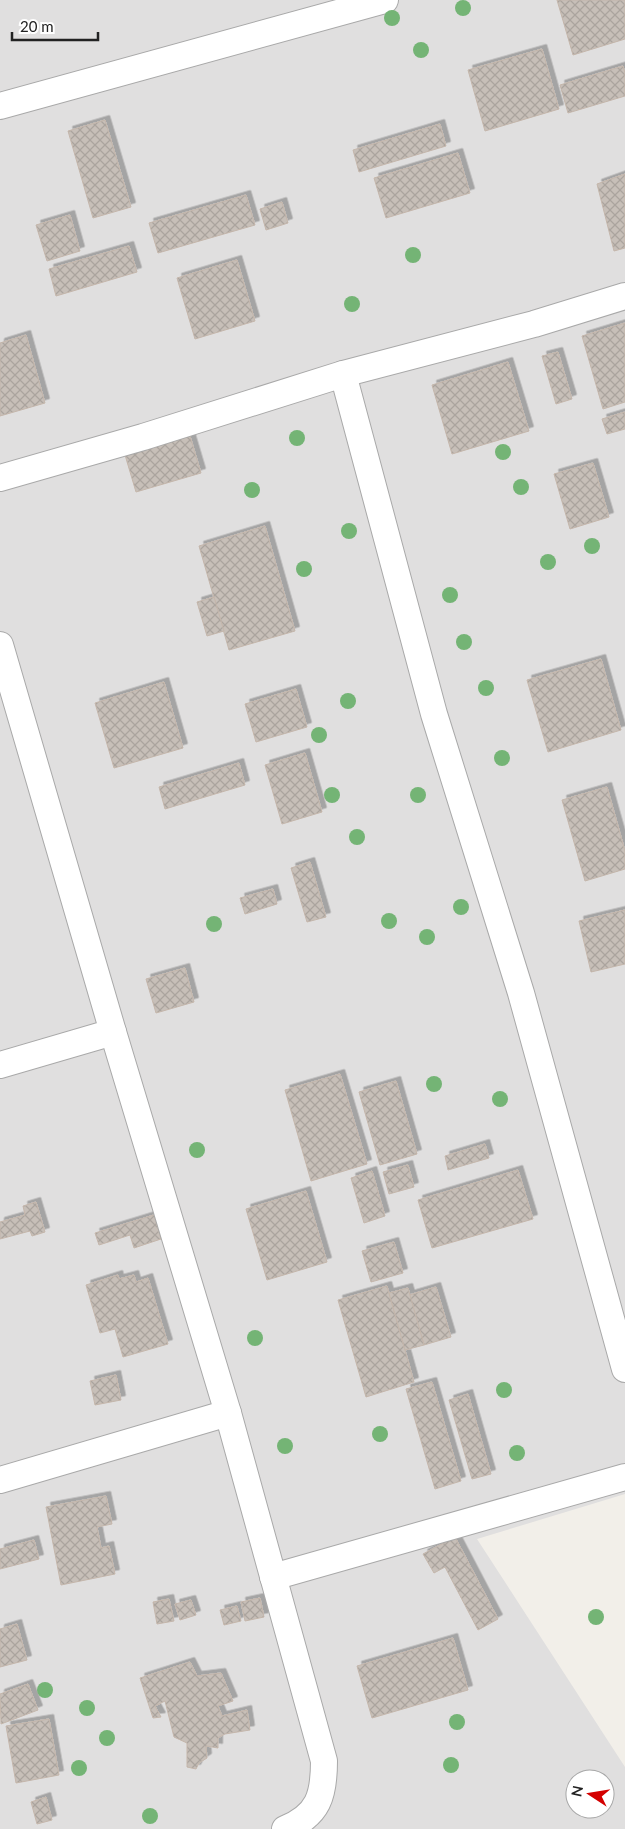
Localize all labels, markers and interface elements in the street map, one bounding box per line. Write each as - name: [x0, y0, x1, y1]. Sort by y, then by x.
- scale bar: [12, 10, 99, 42]
- text: 20 m: [20, 17, 54, 35]
- north arrow: [565, 1769, 615, 1819]
- text: N: [567, 1784, 586, 1798]

